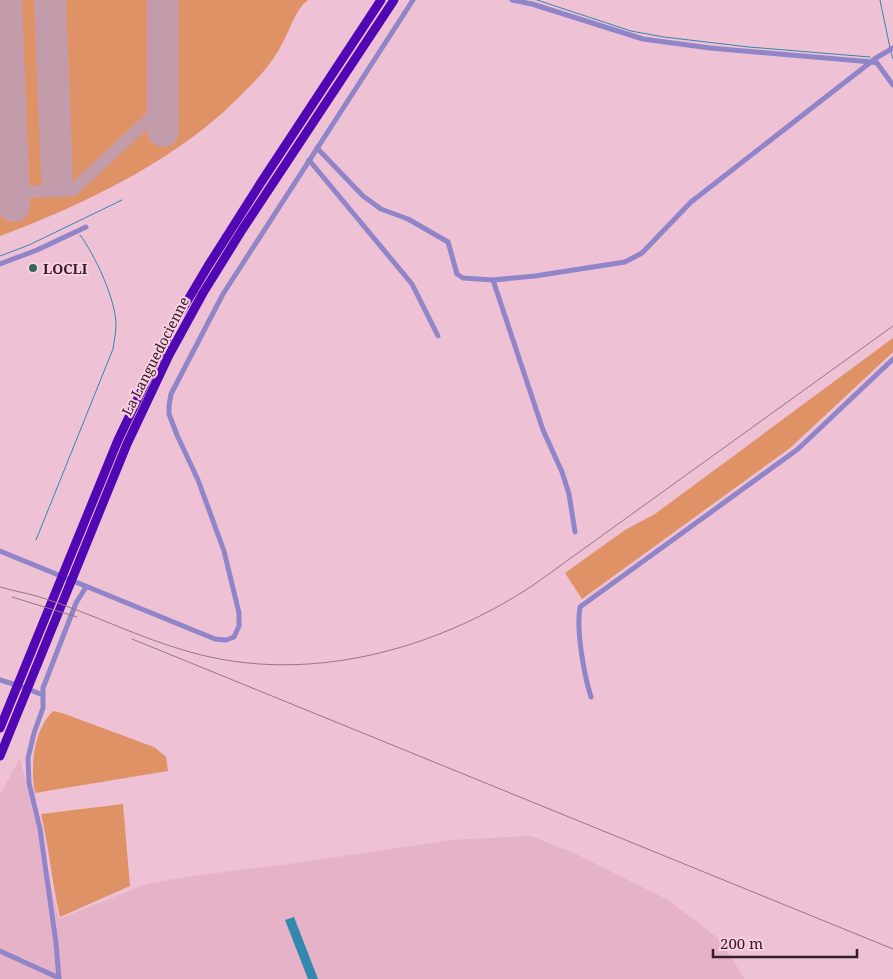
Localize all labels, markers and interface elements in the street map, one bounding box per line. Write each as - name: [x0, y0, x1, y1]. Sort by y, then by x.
- place label: LOCLI: [43, 259, 88, 278]
- marker: LOCLI: [27, 262, 39, 274]
- street label: La Languedocienne: [117, 293, 193, 419]
- scale bar: [713, 926, 857, 958]
- text: 200 m: [720, 933, 763, 953]

